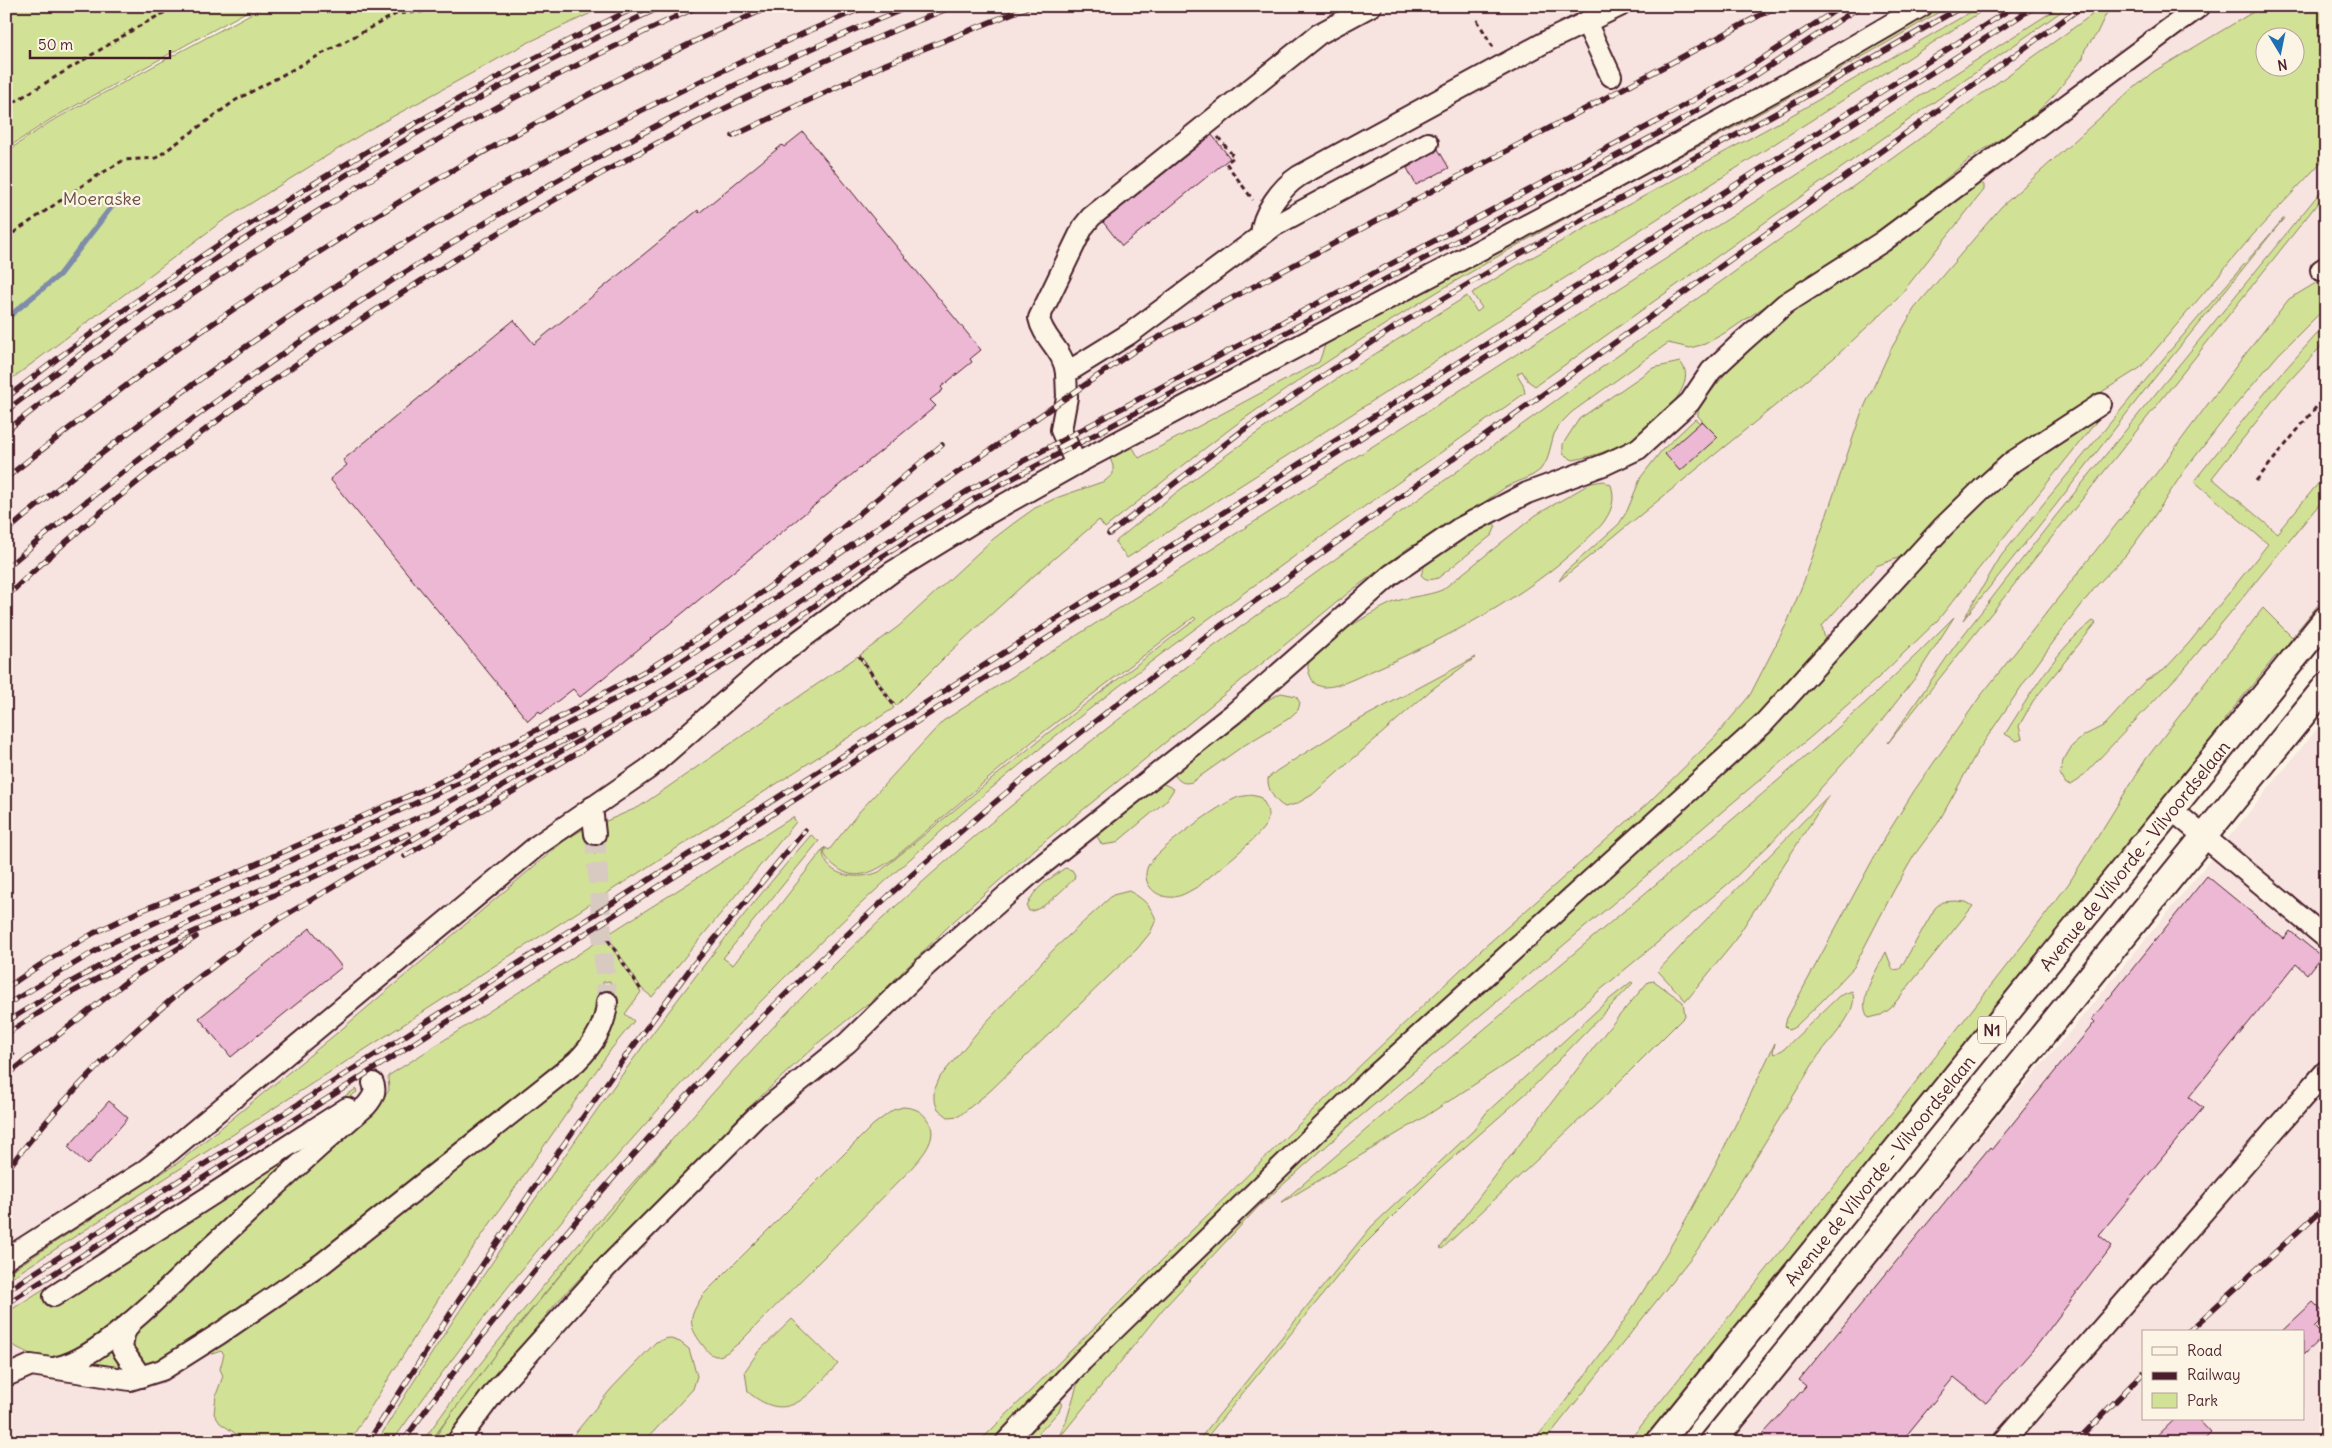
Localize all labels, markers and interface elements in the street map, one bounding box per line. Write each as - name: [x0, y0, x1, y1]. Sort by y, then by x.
- scale bar: [30, 28, 170, 60]
- north arrow: [2254, 28, 2304, 78]
- text: 50 m: [38, 35, 73, 54]
- text: N: [2276, 55, 2289, 75]
- park label: Moeraske: [63, 187, 141, 210]
- street label: Avenue de Vilvorde - Vilvoordselaan: [2034, 736, 2235, 975]
- road number: N1: [1978, 1016, 2006, 1044]
- street label: Avenue de Vilvorde - Vilvoordselaan: [1779, 1050, 1980, 1290]
- legend: [2142, 1330, 2304, 1420]
- text: Road: [2187, 1341, 2222, 1360]
- text: Railway: [2187, 1365, 2241, 1384]
- text: Park: [2187, 1391, 2218, 1410]

